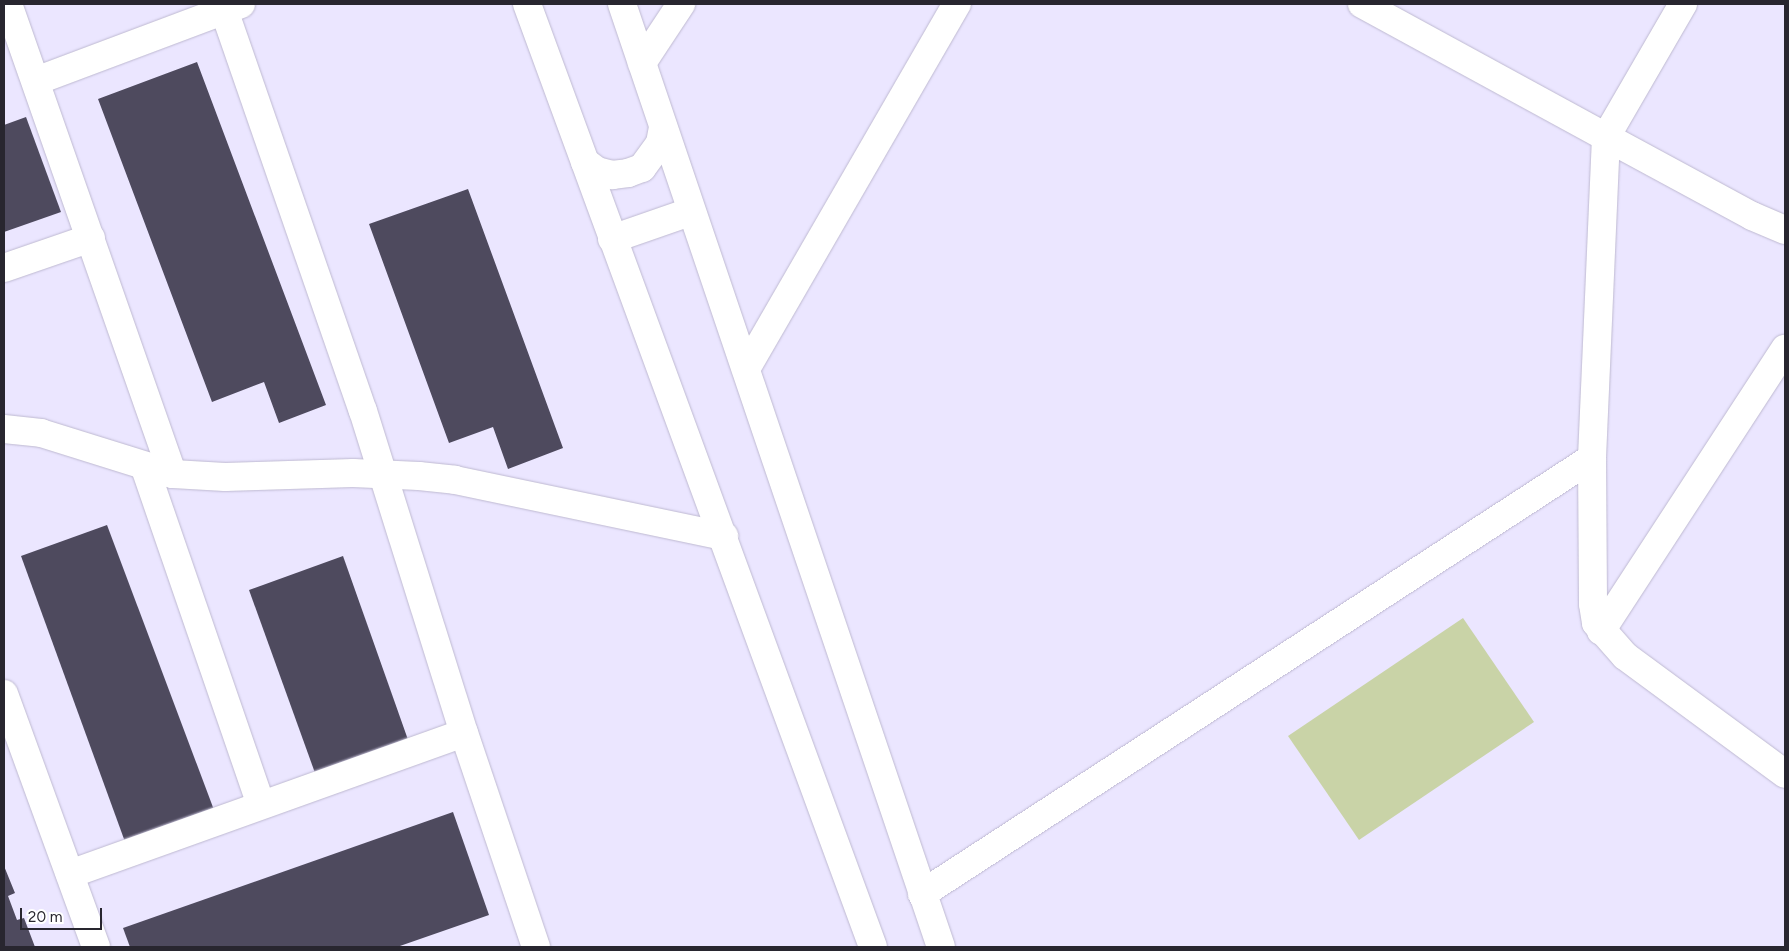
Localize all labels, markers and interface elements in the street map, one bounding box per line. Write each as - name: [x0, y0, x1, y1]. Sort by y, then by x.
- scale bar: [22, 898, 105, 930]
- text: 20 m: [28, 908, 62, 926]

